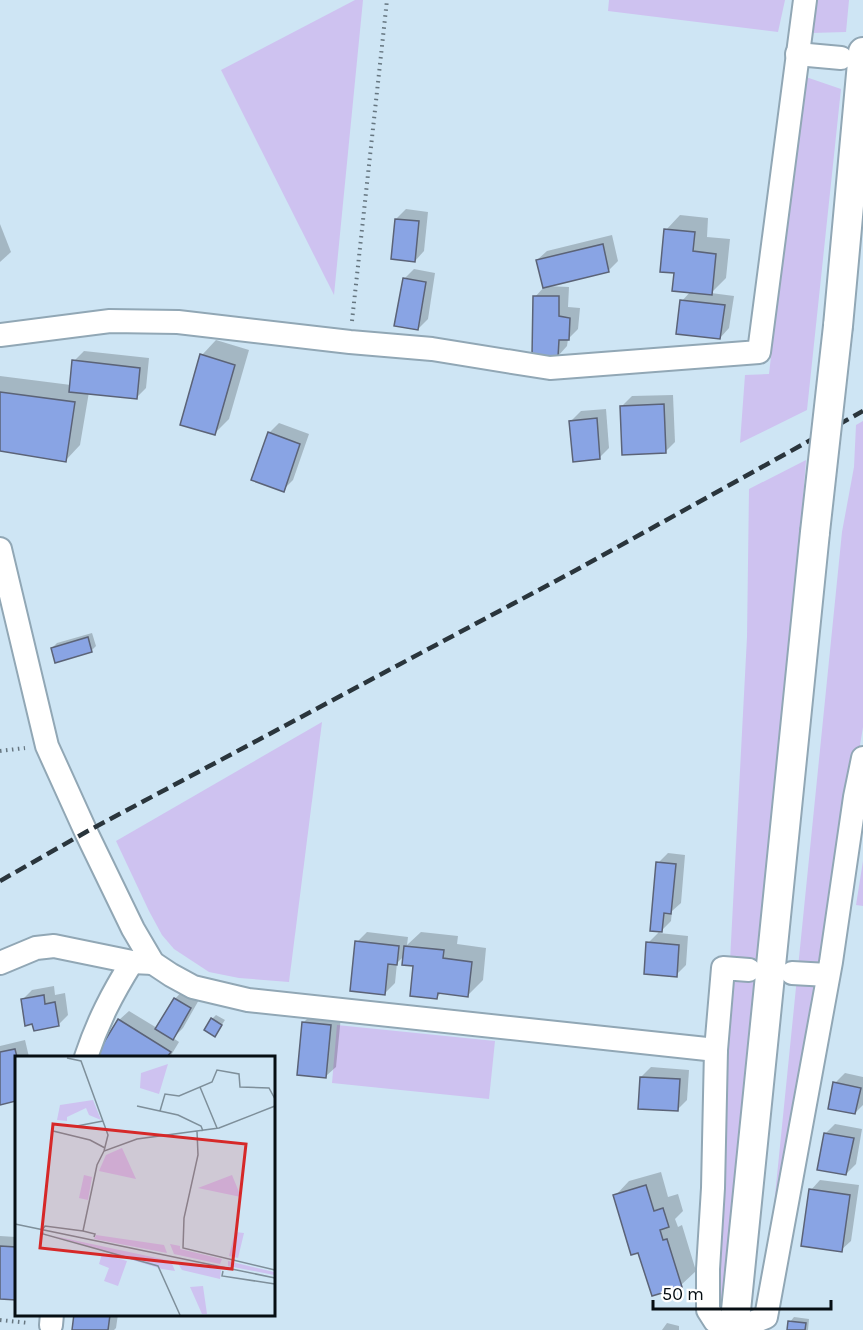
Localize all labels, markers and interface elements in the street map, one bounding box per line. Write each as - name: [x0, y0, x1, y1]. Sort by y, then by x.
- inset map: [15, 1056, 274, 1315]
- scale bar: [653, 1273, 832, 1311]
- text: 50 m: [662, 1283, 704, 1305]

